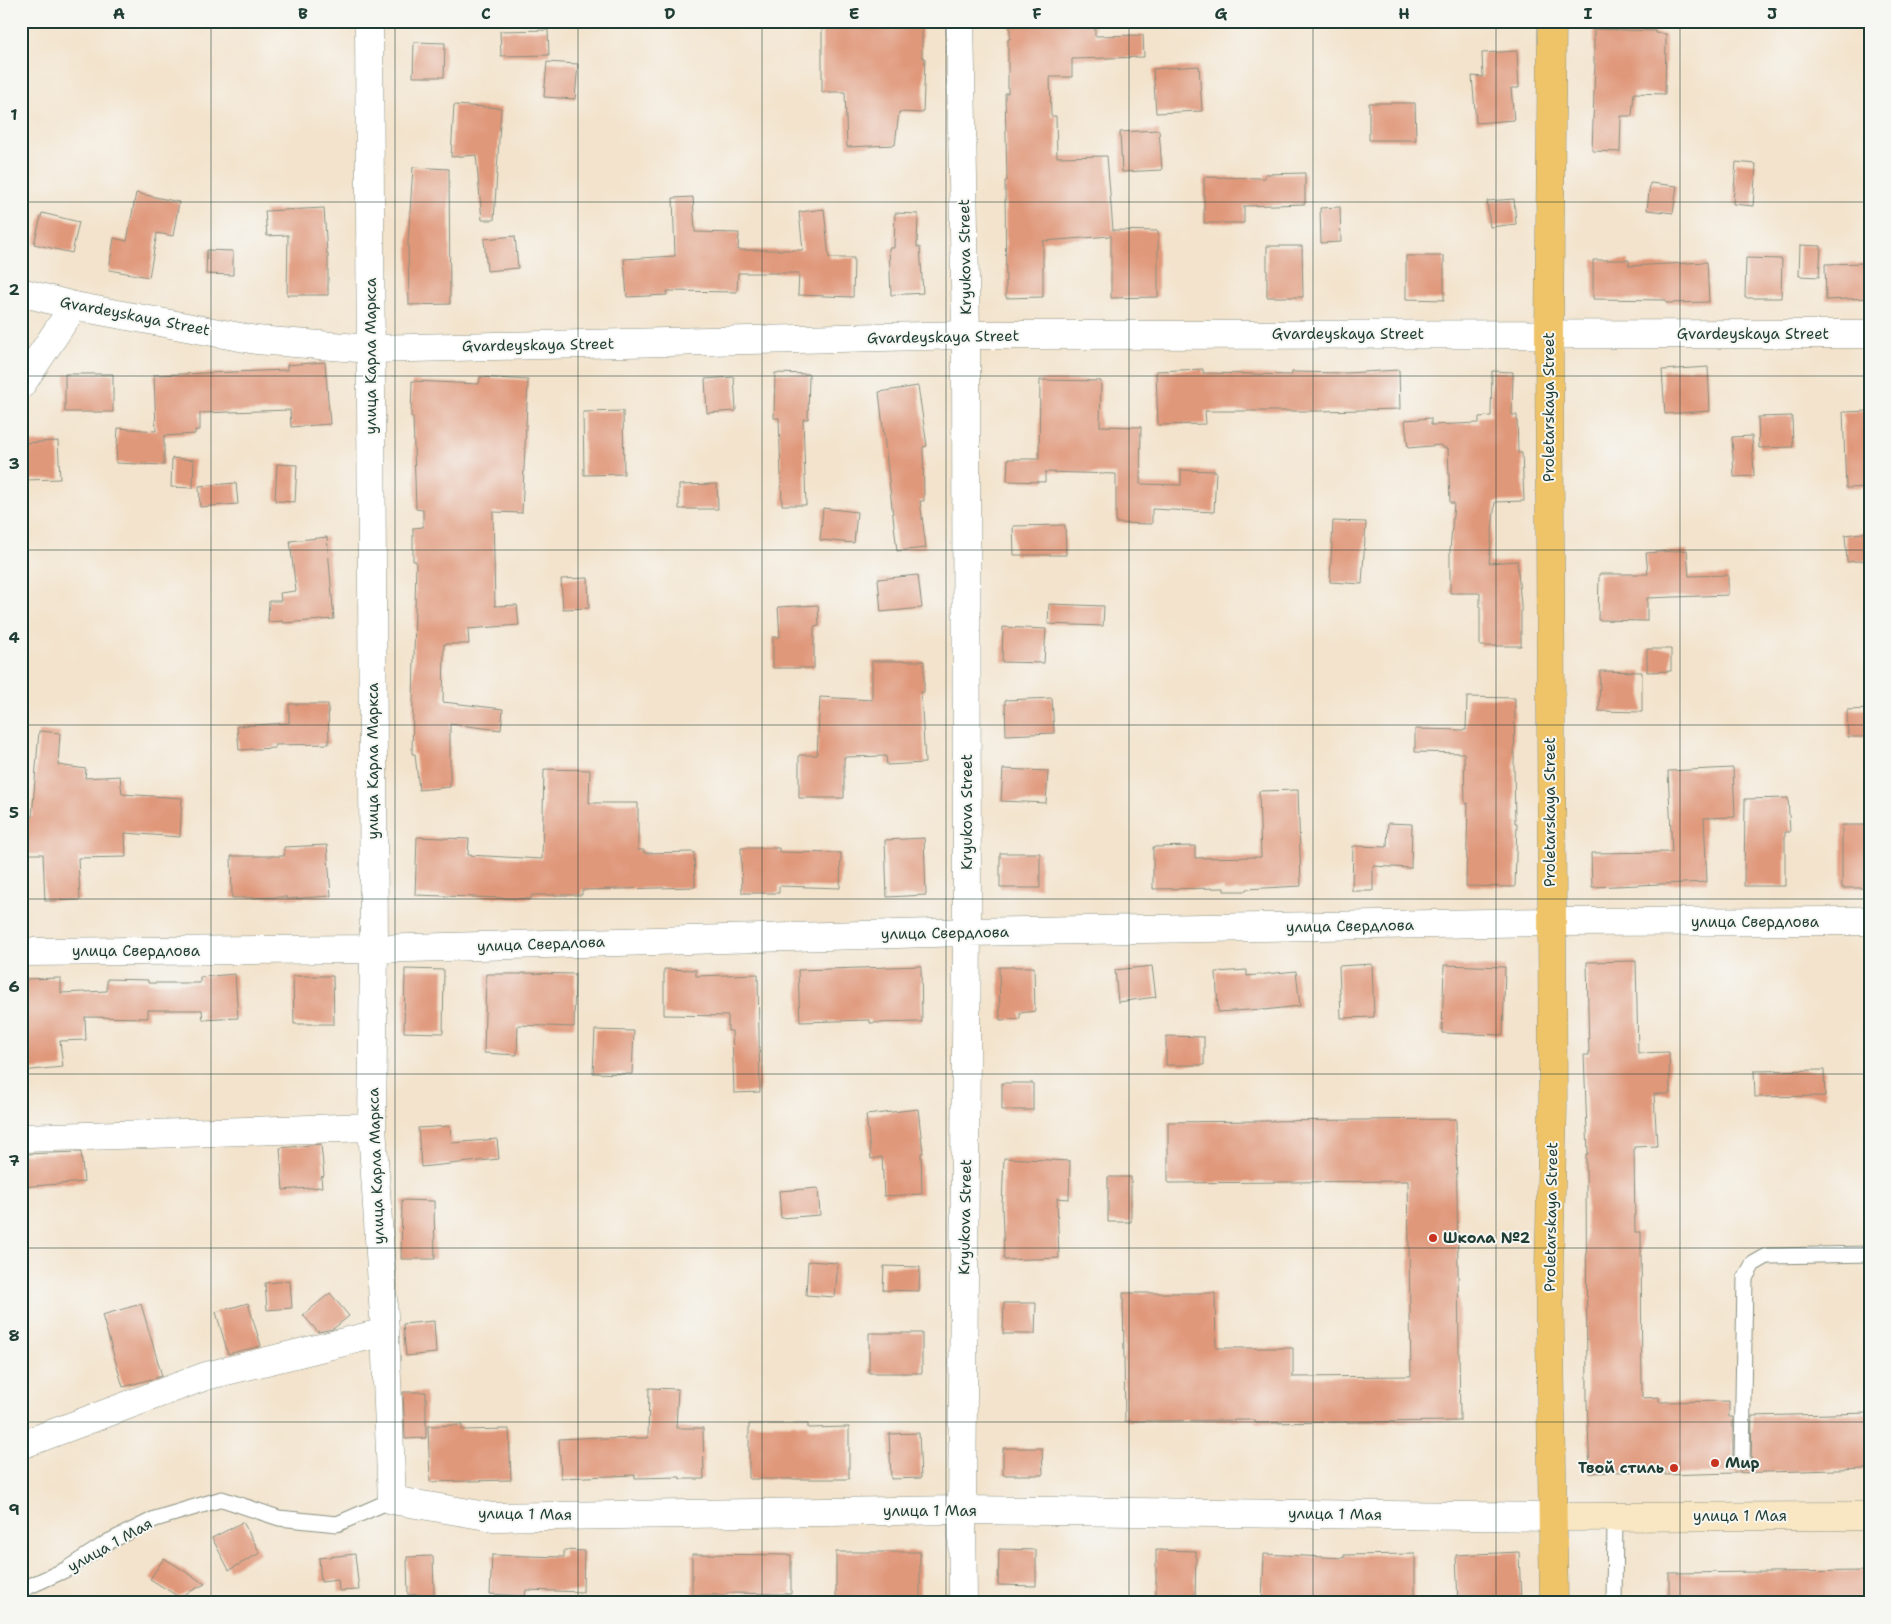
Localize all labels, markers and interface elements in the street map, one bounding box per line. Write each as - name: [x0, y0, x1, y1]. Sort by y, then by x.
- text: A: [113, 3, 125, 24]
- text: B: [298, 3, 308, 24]
- text: C: [481, 3, 491, 24]
- text: D: [664, 3, 676, 24]
- text: E: [849, 3, 859, 24]
- text: F: [1032, 3, 1042, 24]
- text: G: [1215, 3, 1228, 24]
- text: H: [1398, 3, 1410, 24]
- text: I: [1584, 3, 1593, 24]
- text: J: [1767, 3, 1777, 24]
- text: 1: [10, 104, 18, 125]
- street label: Kryukova Street: [954, 199, 976, 315]
- street label: улица Карла Маркса: [361, 277, 381, 434]
- text: 2: [8, 279, 20, 300]
- street label: Gvardeyskaya Street: [58, 292, 212, 340]
- street label: Gvardeyskaya Street: [1272, 324, 1424, 344]
- street label: Gvardeyskaya Street: [1677, 324, 1829, 344]
- street label: Gvardeyskaya Street: [867, 326, 1019, 348]
- street label: Proletarskaya Street: [1539, 332, 1559, 482]
- street label: Gvardeyskaya Street: [462, 334, 614, 356]
- text: 3: [8, 453, 20, 474]
- text: 4: [8, 627, 20, 648]
- street label: улица Карла Маркса: [363, 682, 383, 839]
- street label: Proletarskaya Street: [1540, 737, 1560, 887]
- street label: Kryukova Street: [957, 754, 977, 870]
- text: 5: [9, 802, 19, 823]
- street label: улица Свердлова: [1691, 912, 1820, 932]
- street label: улица Свердлова: [1286, 915, 1415, 937]
- street label: улица Свердлова: [881, 922, 1010, 944]
- street label: улица Свердлова: [477, 932, 606, 956]
- street label: улица Свердлова: [72, 941, 201, 961]
- text: 6: [8, 976, 20, 997]
- street label: улица Карла Маркса: [363, 1087, 389, 1245]
- street label: Proletarskaya Street: [1540, 1142, 1562, 1292]
- text: 7: [8, 1150, 20, 1171]
- street label: Kryukova Street: [954, 1159, 976, 1275]
- place label: Школа №2: [1443, 1228, 1531, 1248]
- marker: Школа №2: [1427, 1232, 1439, 1244]
- text: 8: [8, 1325, 20, 1346]
- place label: Мир: [1725, 1453, 1760, 1473]
- marker: Мир: [1709, 1457, 1721, 1469]
- place label: Твой стиль: [1578, 1458, 1664, 1478]
- marker: Твой стиль: [1668, 1462, 1680, 1474]
- text: 9: [8, 1499, 20, 1520]
- street label: улица 1 Мая: [883, 1501, 977, 1521]
- street label: улица 1 Мая: [478, 1503, 572, 1525]
- street label: улица 1 Мая: [1288, 1503, 1382, 1525]
- street label: улица 1 Мая: [1693, 1506, 1787, 1526]
- street label: улица 1 Мая: [64, 1513, 156, 1577]

